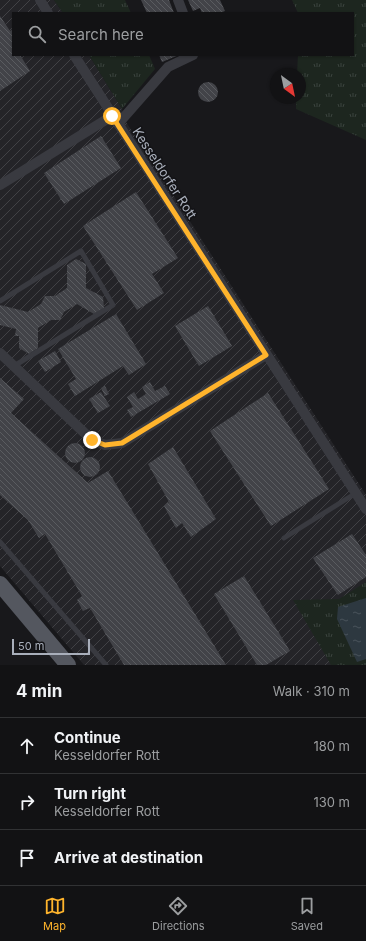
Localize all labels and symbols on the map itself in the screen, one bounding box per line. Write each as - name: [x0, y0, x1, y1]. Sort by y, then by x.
- north arrow: [270, 68, 306, 104]
- route start: [103, 107, 121, 125]
- street label: Kesseldorfer Rott: [129, 124, 201, 222]
- route end: [83, 431, 101, 449]
- scale bar: [12, 637, 90, 656]

